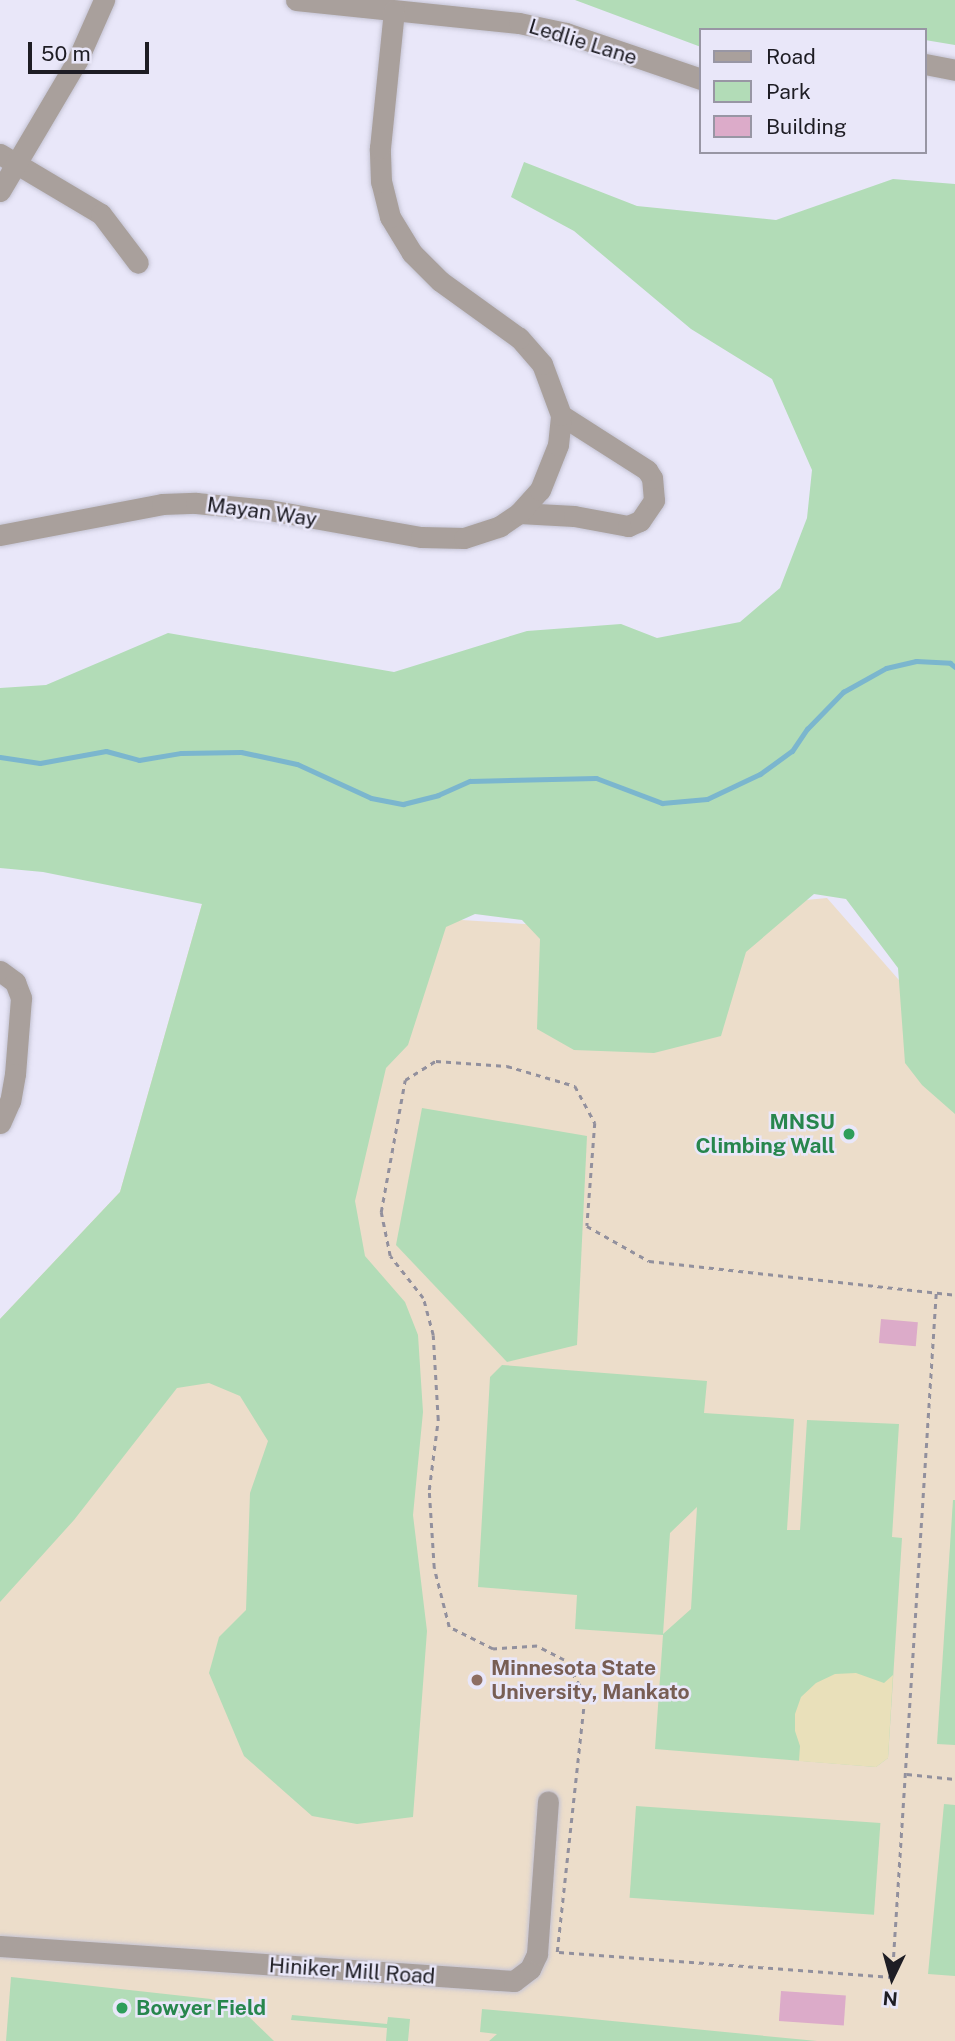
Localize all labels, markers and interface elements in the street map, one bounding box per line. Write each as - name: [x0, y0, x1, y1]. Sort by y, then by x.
- street label: Ledlie Lane: [526, 14, 640, 70]
- scale bar: [32, 28, 152, 72]
- legend: [699, 28, 927, 154]
- text: 50 m: [41, 41, 91, 66]
- text: Road: [766, 44, 816, 69]
- text: Park: [766, 79, 811, 104]
- text: Building: [766, 114, 847, 139]
- street label: Mayan Way: [205, 492, 319, 532]
- place label: MNSU Climbing Wall: [695, 1109, 835, 1159]
- marker: MNSU Climbing Wall: [841, 1126, 857, 1142]
- place label: Minnesota State University, Mankato: [491, 1655, 690, 1705]
- marker: Minnesota State University, Mankato: [469, 1672, 485, 1688]
- north arrow: [857, 1943, 927, 2013]
- street label: Hiniker Mill Road: [268, 1953, 436, 1989]
- text: N: [882, 1987, 899, 2011]
- place label: Bowyer Field: [136, 1995, 266, 2021]
- marker: Bowyer Field: [114, 2000, 130, 2016]

